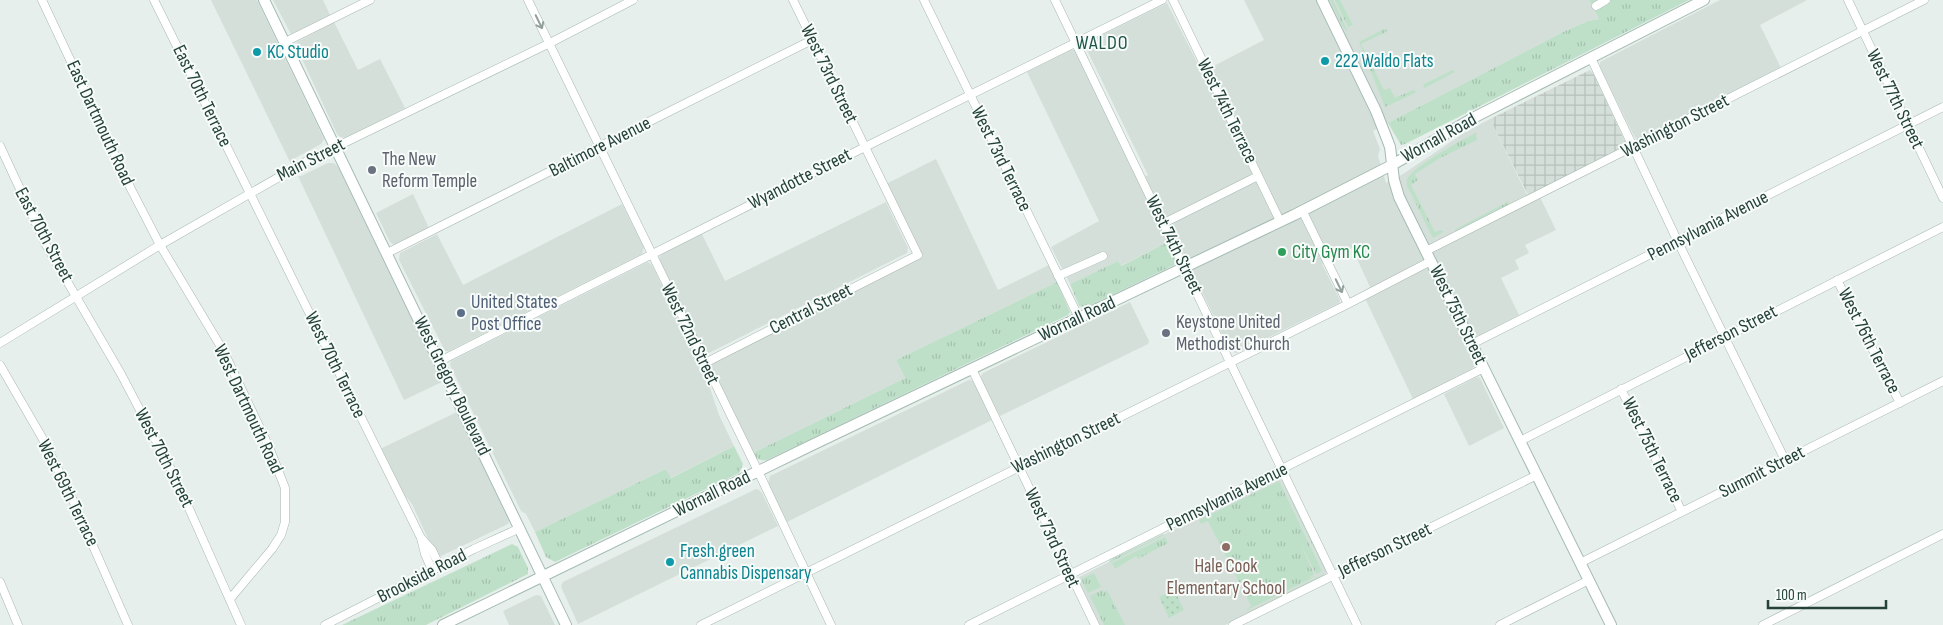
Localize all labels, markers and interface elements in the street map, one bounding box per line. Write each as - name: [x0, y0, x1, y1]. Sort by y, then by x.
- one-way arrow: [534, 14, 544, 29]
- street label: West 73rd Street: [795, 21, 863, 127]
- district label: WALDO: [1075, 31, 1129, 55]
- street label: East 70th Terrace: [167, 41, 237, 151]
- place label: KC Studio: [267, 41, 329, 64]
- marker: KC Studio: [251, 46, 263, 58]
- street label: West 77th Street: [1861, 46, 1929, 153]
- place label: 222 Waldo Flats: [1335, 50, 1434, 73]
- street label: West 74th Terrace: [1192, 55, 1262, 167]
- marker: 222 Waldo Flats: [1319, 55, 1331, 67]
- street label: East Dartmouth Road: [61, 57, 139, 189]
- street label: Washington Street: [1617, 89, 1733, 163]
- street label: West 73rd Terrace: [966, 103, 1036, 215]
- street label: Wornall Road: [1397, 108, 1481, 168]
- street label: Baltimore Avenue: [545, 112, 655, 182]
- street label: Main Street: [273, 133, 349, 187]
- street label: Wyandotte Street: [745, 143, 856, 215]
- place label: The New Reform Temple: [382, 148, 477, 193]
- marker: The New Reform Temple: [366, 164, 378, 176]
- street label: East 70th Street: [10, 184, 79, 286]
- street label: Pennsylvania Avenue: [1644, 186, 1772, 266]
- street label: West 74th Street: [1140, 192, 1208, 298]
- place label: City Gym KC: [1292, 241, 1370, 264]
- marker: City Gym KC: [1276, 246, 1288, 258]
- street label: West 75th Street: [1424, 262, 1492, 369]
- street label: Central Street: [766, 278, 856, 340]
- one-way arrow: [1334, 278, 1344, 293]
- street label: West 72nd Street: [656, 280, 725, 389]
- street label: West 76th Terrace: [1833, 284, 1905, 398]
- place label: United States Post Office: [471, 291, 558, 336]
- street label: Wornall Road: [1035, 291, 1119, 347]
- street label: Jefferson Street: [1680, 300, 1781, 367]
- marker: United States Post Office: [455, 307, 467, 319]
- street label: West 70th Terrace: [299, 308, 371, 422]
- place label: Keystone United Methodist Church: [1176, 311, 1290, 356]
- street label: West Gregory Boulevard: [408, 313, 496, 459]
- marker: Keystone United Methodist Church: [1160, 327, 1172, 339]
- street label: West Dartmouth Road: [208, 341, 288, 477]
- street label: West 75th Terrace: [1617, 393, 1687, 507]
- street label: West 70th Street: [129, 404, 199, 512]
- street label: Washington Street: [1008, 407, 1124, 479]
- street label: West 69th Terrace: [32, 436, 104, 550]
- street label: Summit Street: [1715, 441, 1809, 503]
- street label: Pennsylvania Avenue: [1162, 458, 1292, 536]
- street label: Wornall Road: [670, 466, 754, 522]
- street label: West 73rd Street: [1019, 485, 1085, 592]
- street label: Jefferson Street: [1334, 517, 1436, 583]
- place label: Fresh.green Cannabis Dispensary: [680, 540, 812, 585]
- marker: Hale Cook Elementary School: [1220, 541, 1232, 553]
- street label: Brookside Road: [374, 544, 470, 608]
- place label: Hale Cook Elementary School: [1166, 555, 1286, 600]
- marker: Fresh.green Cannabis Dispensary: [664, 556, 676, 568]
- scale bar: [1768, 578, 1886, 610]
- text: 100 m: [1776, 586, 1807, 605]

